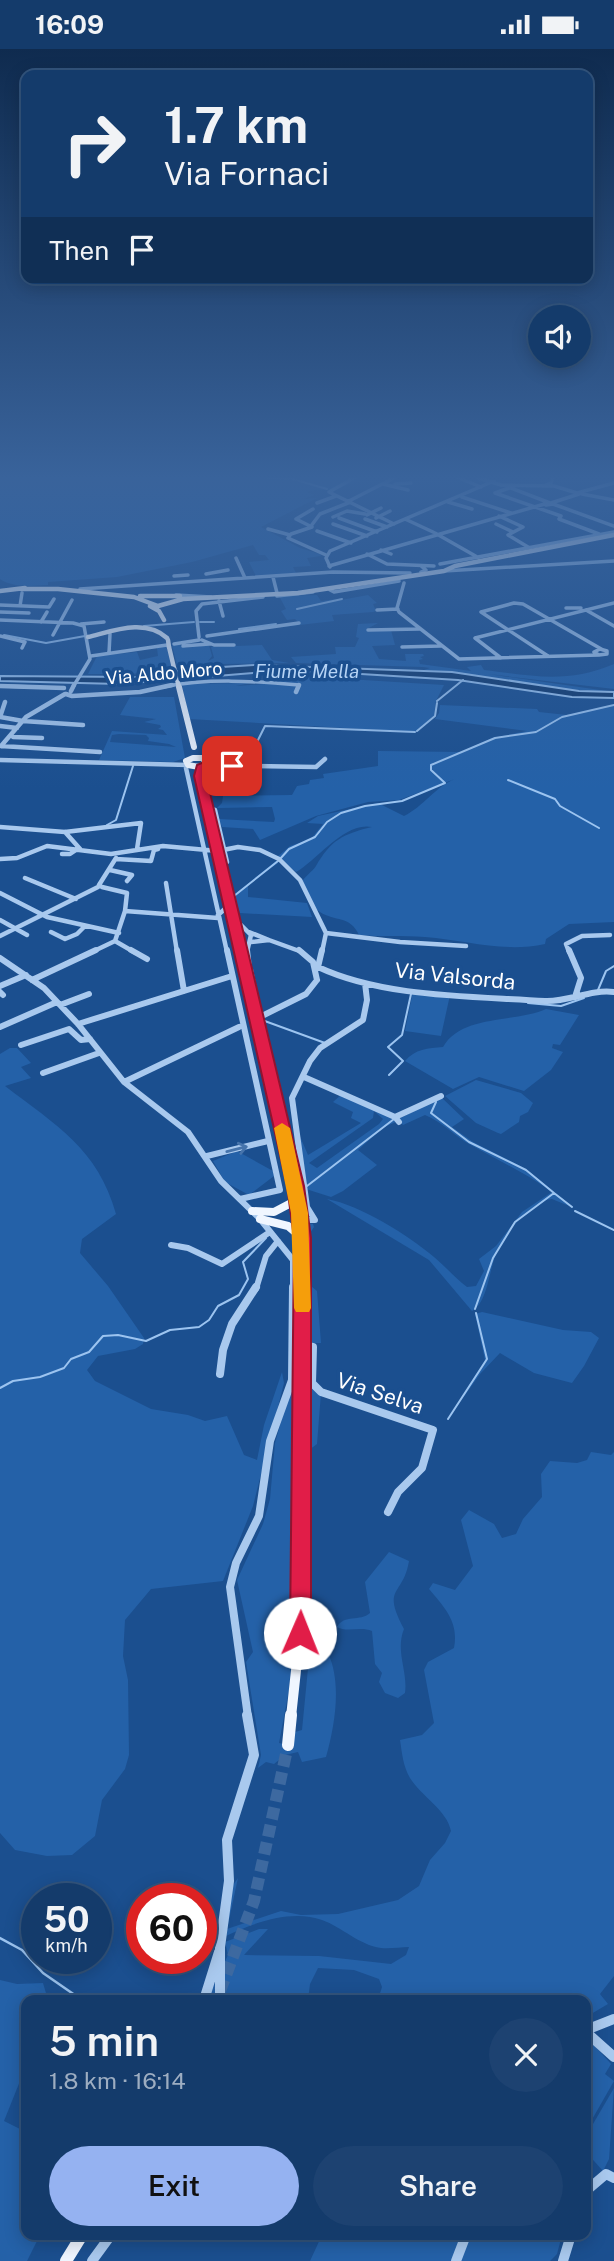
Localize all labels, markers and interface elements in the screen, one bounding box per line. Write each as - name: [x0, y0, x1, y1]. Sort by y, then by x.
- text: 16:09: [35, 9, 104, 40]
- text: 1.7 km: [164, 96, 308, 154]
- icon: right: [49, 98, 140, 189]
- text: Via Fornaci: [164, 155, 329, 192]
- icon: arrive: [123, 231, 161, 269]
- text: Then: [49, 235, 109, 266]
- map controls: [528, 305, 591, 368]
- button: sound: [528, 305, 591, 368]
- street label: Via Aldo Moro: [105, 657, 223, 689]
- water label: Fiume Mella: [255, 660, 359, 682]
- pin: [202, 736, 262, 796]
- icon: arrive: [213, 747, 251, 785]
- street label: Via Valsorda: [393, 957, 517, 995]
- one-way arrow: [226, 1141, 248, 1154]
- street label: Via Selva: [333, 1367, 427, 1419]
- position arrow: [263, 1596, 337, 1670]
- speed limit sign: 60: [126, 1883, 217, 1974]
- text: 50: [43, 1899, 90, 1940]
- text: km/h: [45, 1935, 88, 1956]
- text: 5 min: [49, 2016, 159, 2065]
- button: close: [489, 2018, 563, 2092]
- text: 1.8 km · 16:14: [49, 2067, 186, 2094]
- button: Exit: [49, 2146, 299, 2226]
- button: Share: [313, 2146, 563, 2226]

